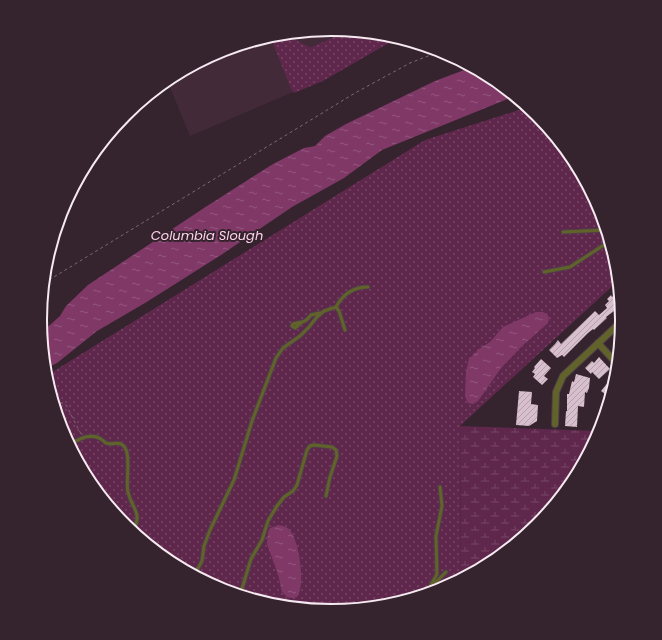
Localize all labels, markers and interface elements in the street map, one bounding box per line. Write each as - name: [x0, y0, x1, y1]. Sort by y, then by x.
- water label: Columbia Slough: [151, 226, 263, 245]

